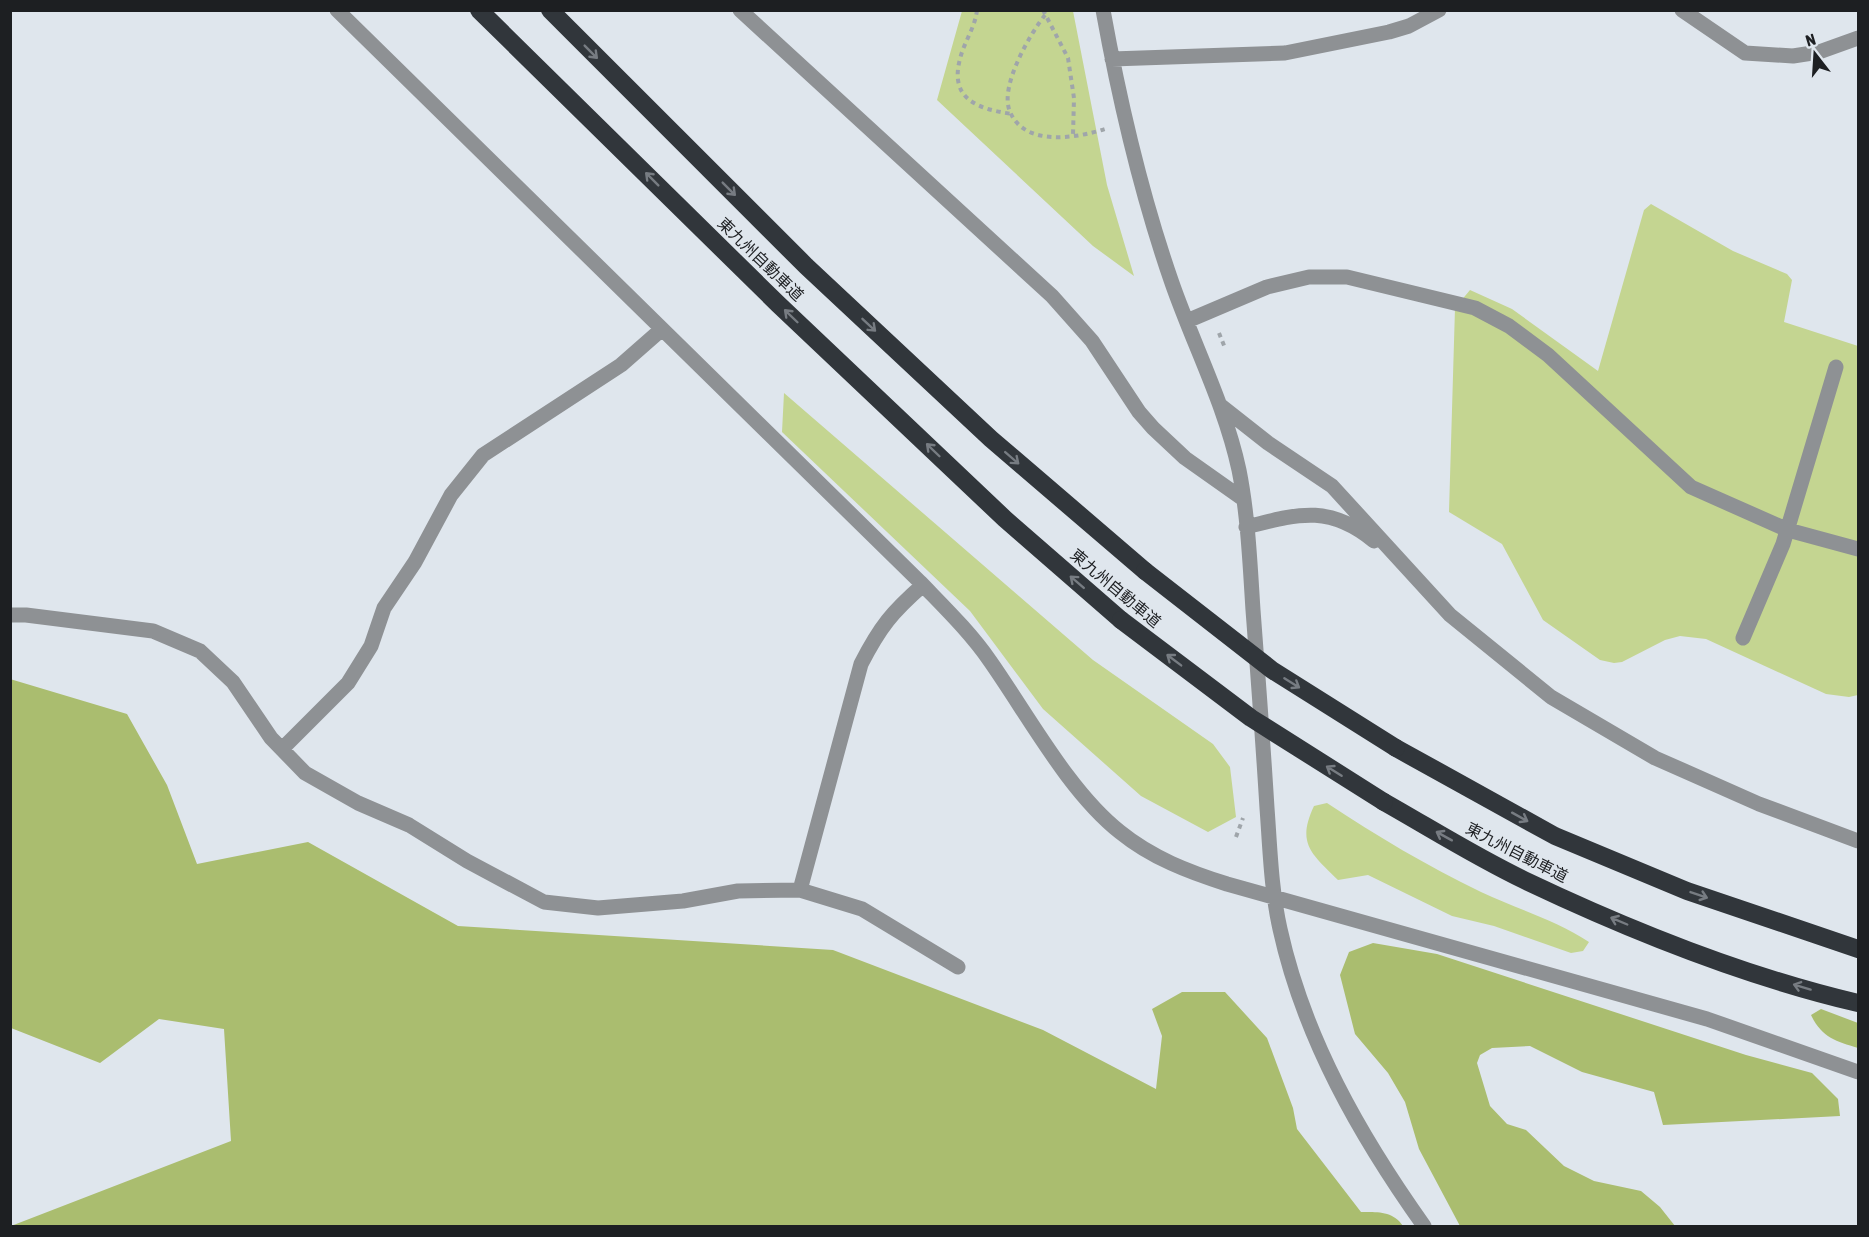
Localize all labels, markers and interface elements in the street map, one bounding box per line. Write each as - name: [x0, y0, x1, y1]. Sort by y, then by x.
- north arrow: [1785, 24, 1845, 84]
- text: N: [1803, 30, 1818, 50]
- one-way arrow: [584, 44, 598, 59]
- one-way arrow: [645, 172, 660, 187]
- one-way arrow: [722, 182, 737, 197]
- street label: 東九州自動車道: [714, 214, 808, 304]
- one-way arrow: [784, 309, 799, 323]
- one-way arrow: [861, 318, 876, 332]
- one-way arrow: [925, 443, 940, 457]
- one-way arrow: [1004, 451, 1020, 464]
- street label: 東九州自動車道: [1067, 545, 1165, 631]
- one-way arrow: [1069, 575, 1084, 589]
- one-way arrow: [1166, 654, 1182, 667]
- one-way arrow: [1283, 677, 1300, 689]
- one-way arrow: [1326, 764, 1343, 776]
- one-way arrow: [1511, 812, 1529, 823]
- street label: 東九州自動車道: [1463, 819, 1571, 885]
- one-way arrow: [1436, 829, 1453, 841]
- one-way arrow: [1689, 890, 1708, 901]
- one-way arrow: [1610, 915, 1629, 926]
- one-way arrow: [1793, 981, 1812, 992]

